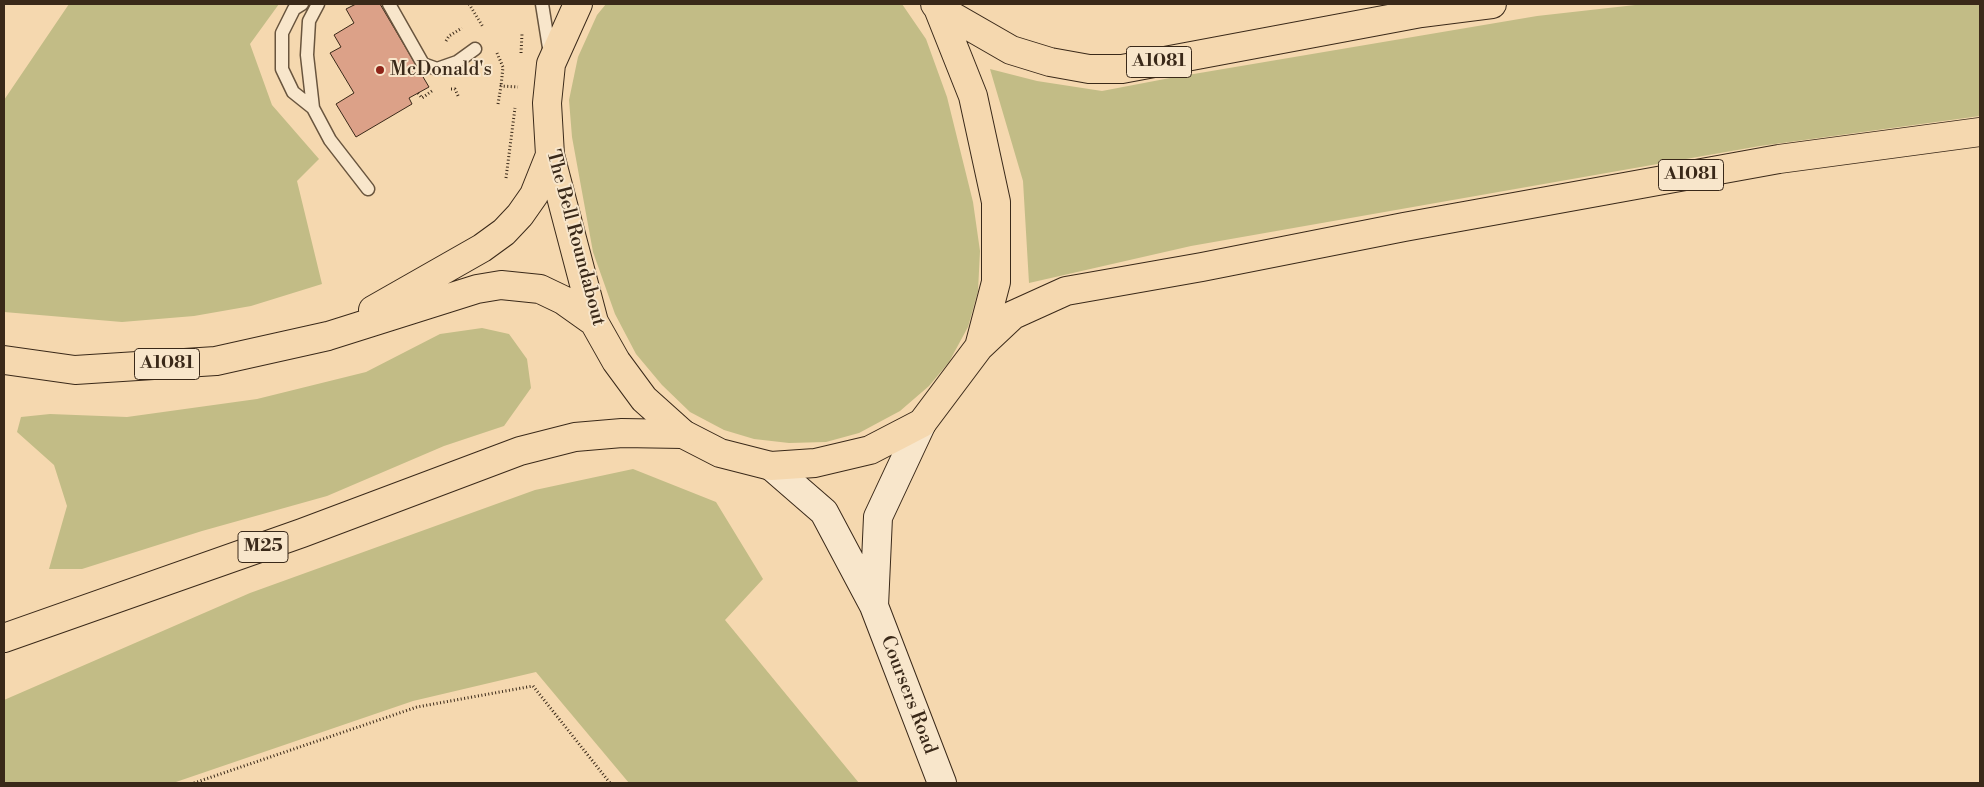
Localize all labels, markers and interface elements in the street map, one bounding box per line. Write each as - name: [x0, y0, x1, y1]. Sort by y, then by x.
- road number: A1081: [1126, 46, 1192, 78]
- place label: McDonald's: [390, 59, 492, 81]
- marker: McDonald's: [374, 64, 386, 76]
- street label: The Bell Roundabout: [541, 148, 609, 328]
- road number: A1081: [1658, 160, 1724, 190]
- road number: A1081: [134, 348, 200, 379]
- road number: M25: [238, 532, 288, 562]
- street label: Coursers Road: [875, 632, 941, 758]

